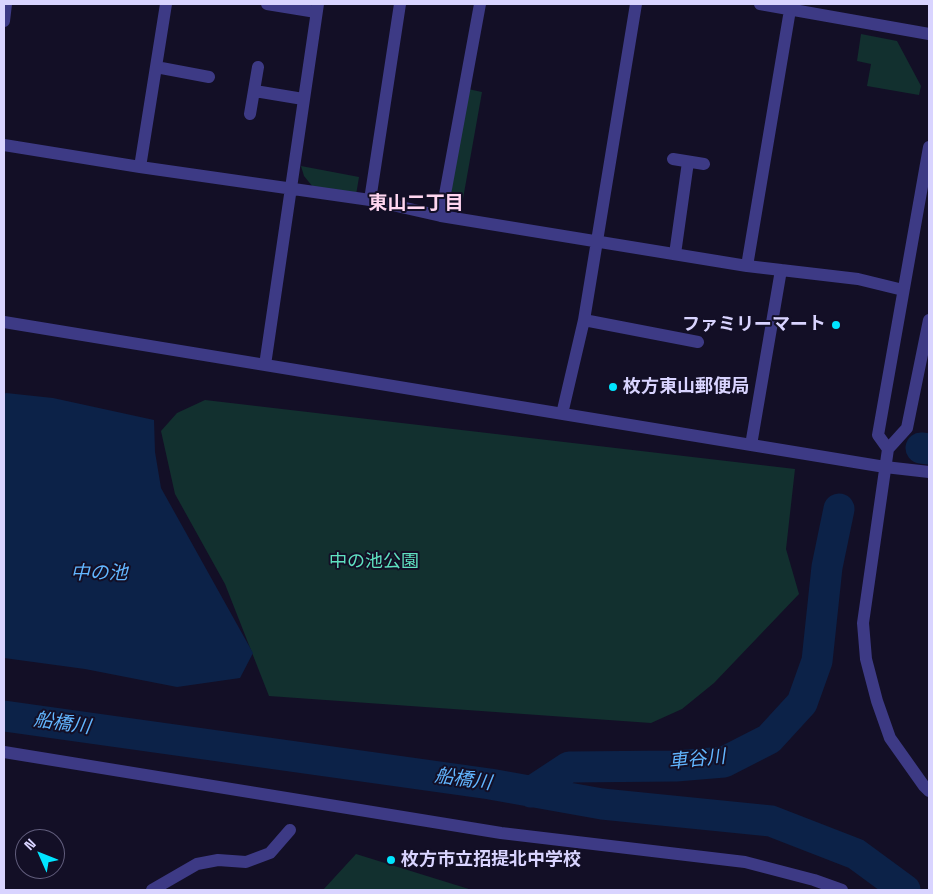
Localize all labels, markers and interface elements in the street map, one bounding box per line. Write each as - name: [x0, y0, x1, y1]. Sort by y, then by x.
- district label: 東山二丁目: [369, 193, 463, 215]
- place label: ファミリーマート: [682, 314, 826, 336]
- marker: ファミリーマート: [830, 319, 842, 331]
- place label: 枚方東山郵便局: [623, 376, 749, 398]
- marker: 枚方東山郵便局: [607, 381, 619, 393]
- park label: 中の池公園: [329, 551, 419, 573]
- water label: 中の池: [71, 563, 127, 585]
- water label: 船橋川: [32, 709, 92, 739]
- water label: 車谷川: [667, 746, 727, 774]
- water label: 船橋川: [433, 765, 493, 795]
- north arrow: [15, 829, 65, 879]
- text: N: [20, 835, 40, 854]
- place label: 枚方市立招提北中学校: [401, 849, 581, 871]
- marker: 枚方市立招提北中学校: [385, 854, 397, 866]

